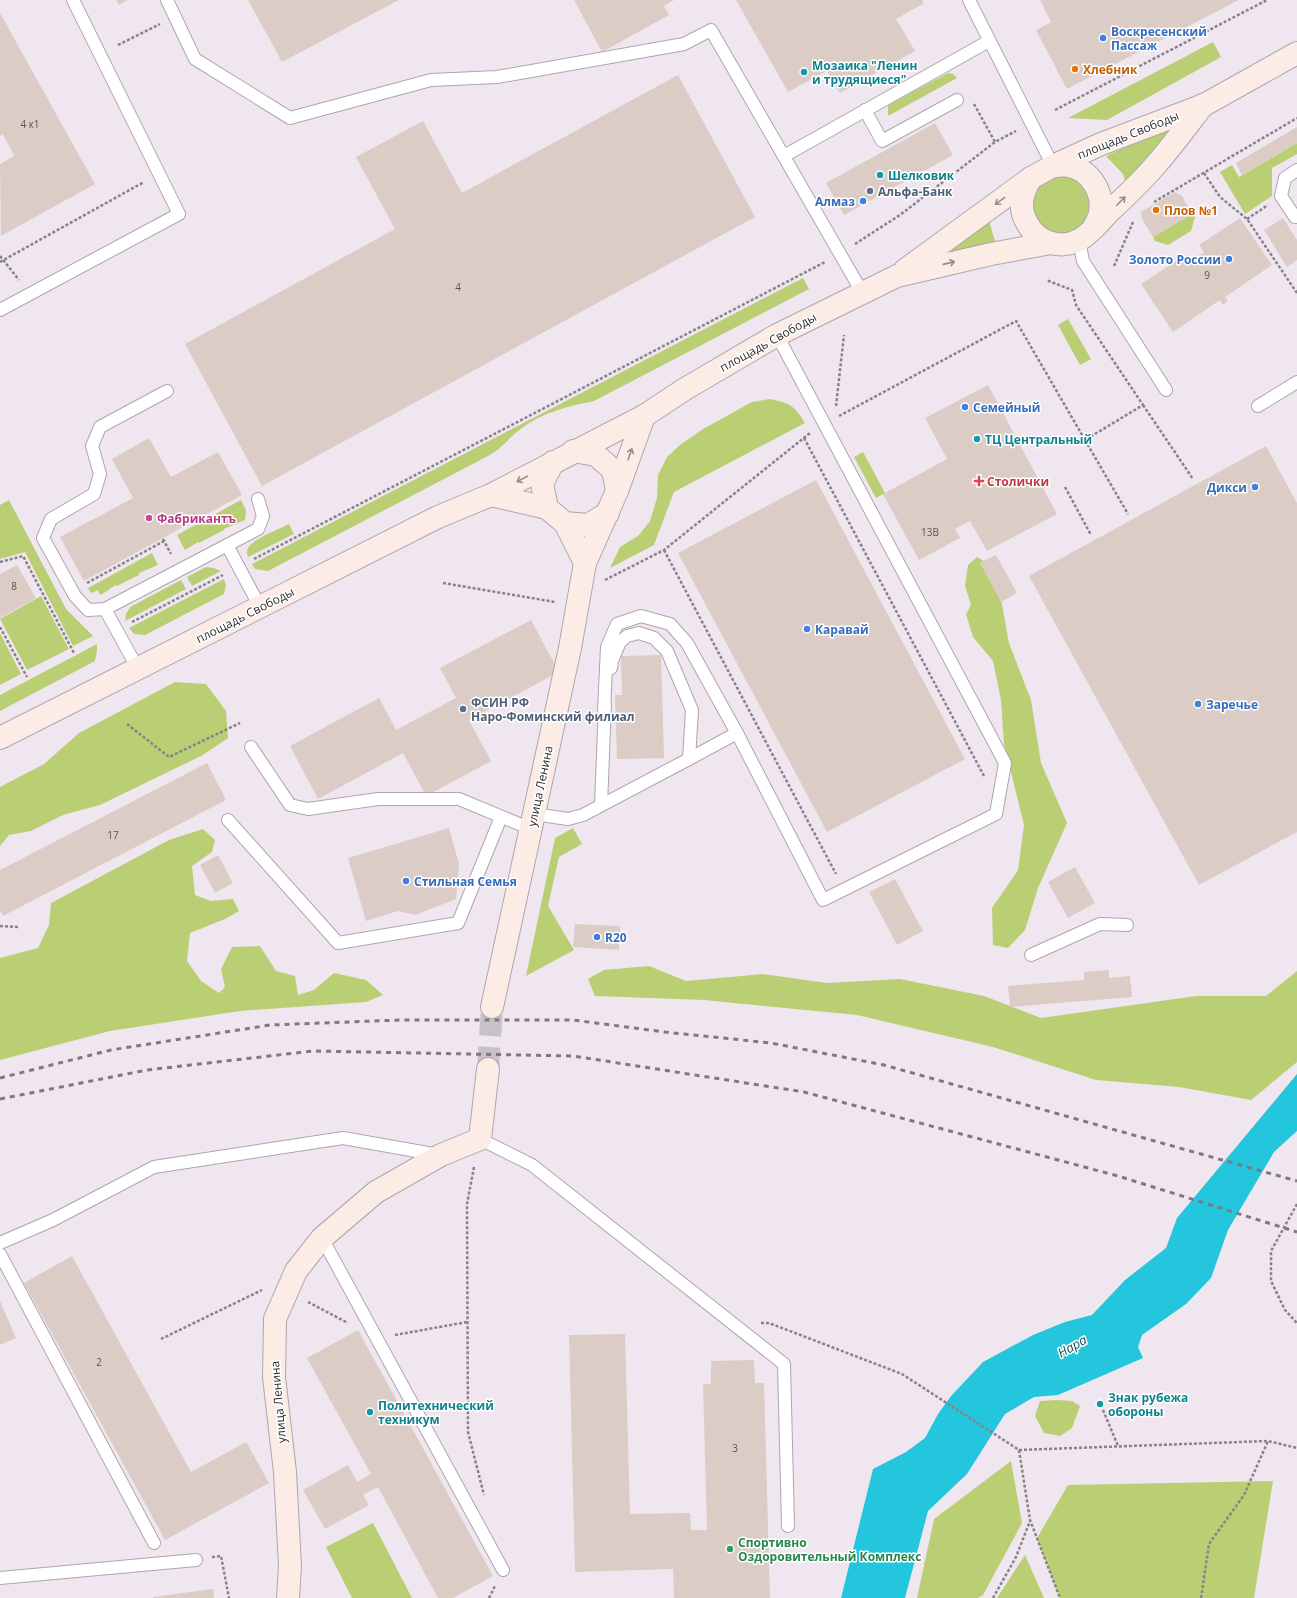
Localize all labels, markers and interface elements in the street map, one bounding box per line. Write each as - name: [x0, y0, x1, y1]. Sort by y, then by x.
- place label: Воскресенский Пассаж: [1111, 23, 1207, 54]
- marker: Воскресенский Пассаж: [1098, 33, 1108, 43]
- place label: Мозаика "Ленин и трудящиеся": [812, 57, 917, 88]
- place label: Хлебник: [1083, 61, 1138, 78]
- marker: Хлебник: [1070, 64, 1080, 74]
- marker: Мозаика "Ленин и трудящиеся": [799, 67, 809, 77]
- street label: площадь Свободы: [1075, 107, 1181, 163]
- house number: 4 к1: [20, 117, 40, 131]
- place label: Шелковик: [888, 167, 955, 184]
- marker: Шелковик: [875, 170, 885, 180]
- place label: Альфа-Банк: [878, 183, 953, 200]
- marker: Альфа-Банк: [865, 186, 875, 196]
- place label: Алмаз: [815, 193, 855, 210]
- marker: Алмаз: [858, 196, 868, 206]
- one-way arrow: [1116, 196, 1126, 206]
- one-way arrow: [995, 197, 1006, 205]
- place label: Плов №1: [1164, 202, 1218, 219]
- marker: Плов №1: [1151, 205, 1161, 215]
- place label: Золото России: [1129, 251, 1221, 268]
- marker: Золото России: [1224, 254, 1234, 264]
- one-way arrow: [942, 259, 955, 267]
- house number: 9: [1204, 268, 1210, 282]
- house number: 4: [455, 280, 461, 294]
- street label: площадь Свободы: [717, 308, 819, 376]
- place label: Семейный: [973, 399, 1040, 416]
- marker: Семейный: [960, 402, 970, 412]
- place label: ТЦ Центральный: [985, 431, 1092, 448]
- marker: ТЦ Центральный: [972, 434, 982, 444]
- one-way arrow: [627, 448, 634, 461]
- place label: Столички: [987, 473, 1049, 490]
- one-way arrow: [516, 475, 528, 483]
- marker: Столички: [974, 476, 984, 486]
- place label: Дикси: [1207, 479, 1247, 496]
- marker: Дикси: [1250, 482, 1260, 492]
- place label: Фабрикантъ: [157, 510, 237, 527]
- marker: Фабрикантъ: [144, 513, 154, 523]
- house number: 13В: [921, 525, 939, 539]
- house number: 8: [11, 579, 17, 593]
- street label: площадь Свободы: [193, 583, 297, 647]
- place label: Каравай: [815, 621, 869, 638]
- marker: Каравай: [802, 624, 812, 634]
- place label: ФСИН РФ Наро-Фоминский филиал: [471, 694, 635, 725]
- place label: Заречье: [1206, 696, 1258, 713]
- marker: Заречье: [1193, 699, 1203, 709]
- marker: ФСИН РФ Наро-Фоминский филиал: [458, 704, 468, 714]
- street label: улица Ленина: [523, 744, 557, 828]
- house number: 17: [107, 828, 119, 842]
- place label: Стильная Семья: [414, 873, 517, 890]
- marker: Стильная Семья: [401, 876, 411, 886]
- place label: R20: [605, 929, 627, 946]
- marker: R20: [592, 932, 602, 942]
- water label: Нара: [1054, 1330, 1091, 1362]
- house number: 2: [96, 1355, 102, 1369]
- street label: улица Ленина: [266, 1360, 290, 1444]
- place label: Знак рубежа обороны: [1108, 1389, 1188, 1420]
- place label: Политехнический техникум: [378, 1397, 494, 1428]
- marker: Знак рубежа обороны: [1095, 1399, 1105, 1409]
- marker: Политехнический техникум: [365, 1407, 375, 1417]
- house number: 3: [732, 1441, 738, 1455]
- place label: Спортивно Оздоровительный Комплекс: [738, 1534, 921, 1565]
- marker: Спортивно Оздоровительный Комплекс: [725, 1544, 735, 1554]

